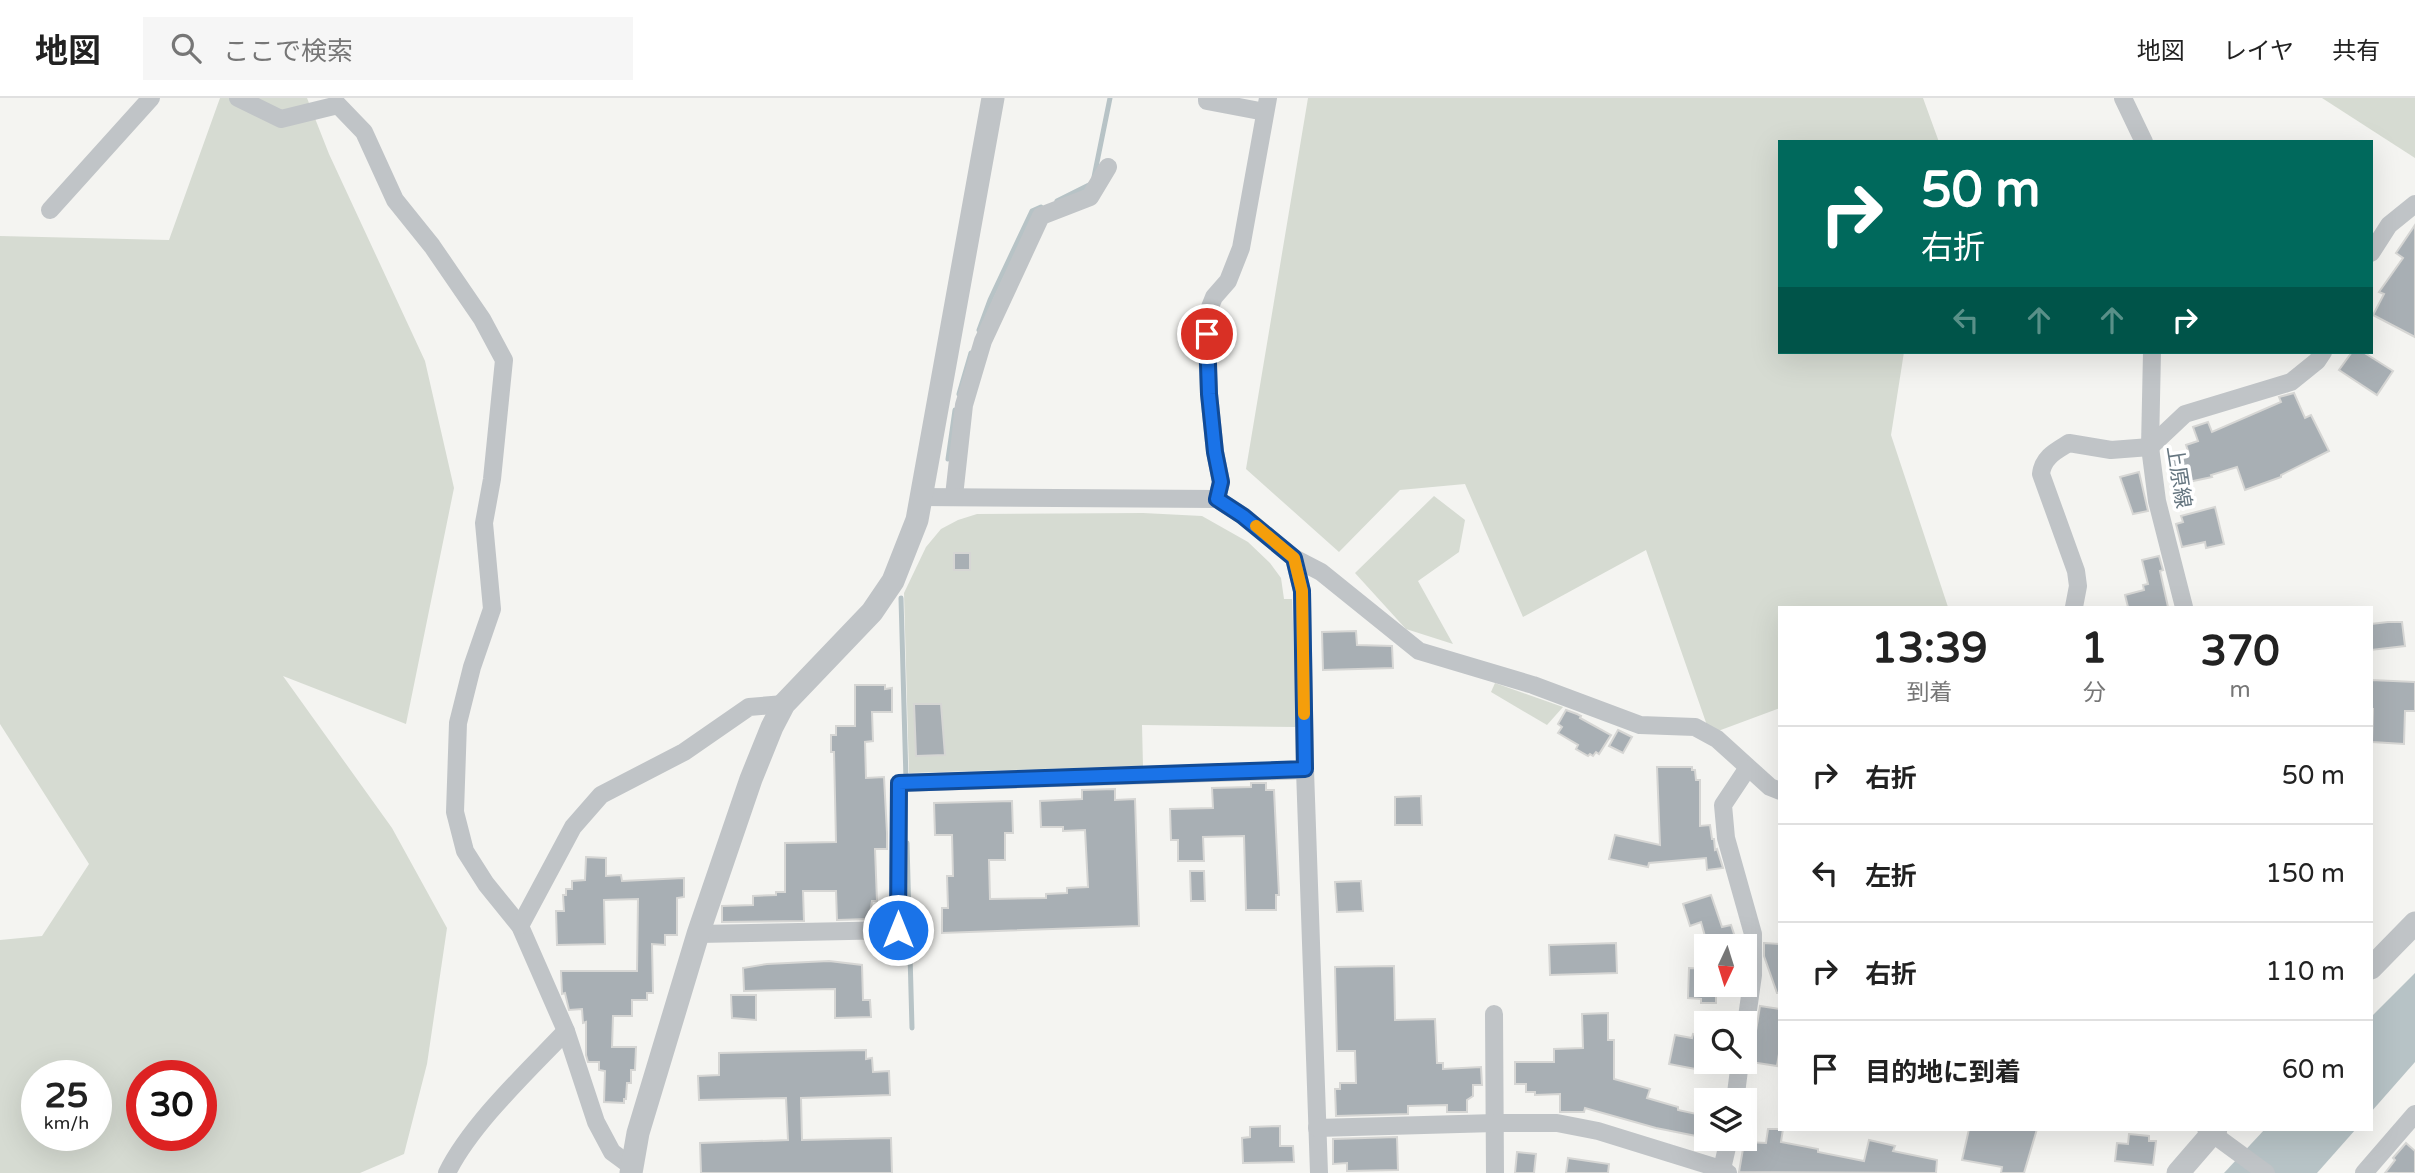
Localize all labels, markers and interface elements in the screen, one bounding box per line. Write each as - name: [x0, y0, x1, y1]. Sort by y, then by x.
- search box: [143, 17, 633, 80]
- icon: search: [167, 29, 205, 67]
- text: 地図: [35, 32, 101, 71]
- text: ここで検索: [223, 36, 353, 67]
- text: 地図: [2137, 37, 2185, 66]
- text: レイヤ: [2223, 37, 2294, 66]
- text: 共有: [2332, 37, 2380, 66]
- text: 50 m: [1921, 161, 2040, 220]
- icon: right: [1806, 168, 1897, 259]
- text: 右折: [1921, 229, 1985, 267]
- icon: left: [1947, 301, 1985, 339]
- icon: ahead: [2020, 301, 2058, 339]
- icon: ahead: [2093, 301, 2131, 339]
- icon: right: [2166, 301, 2204, 339]
- pin: [1177, 304, 1237, 364]
- icon: arrive: [1188, 315, 1226, 353]
- street label: 上原線: [2161, 444, 2196, 510]
- text: 13:39: [1871, 623, 1988, 674]
- text: 1: [2081, 623, 2107, 674]
- text: 370: [2201, 626, 2280, 677]
- text: m: [2230, 676, 2251, 704]
- text: 到着: [1906, 679, 1952, 707]
- text: 分: [2083, 679, 2106, 707]
- icon: right: [1806, 756, 1844, 794]
- text: 50 m: [2282, 760, 2345, 791]
- text: 右折: [1865, 763, 1917, 794]
- icon: left: [1806, 854, 1844, 892]
- text: 150 m: [2265, 858, 2345, 889]
- text: 左折: [1865, 861, 1917, 892]
- position arrow: [861, 893, 935, 967]
- north arrow: [1694, 934, 1757, 998]
- map controls: [1694, 934, 1757, 1151]
- icon: right: [1806, 952, 1844, 990]
- text: 110 m: [2265, 956, 2345, 987]
- text: 右折: [1865, 959, 1917, 990]
- button: search: [1694, 1011, 1757, 1074]
- icon: arrive: [1806, 1050, 1844, 1088]
- text: 60 m: [2282, 1054, 2345, 1085]
- text: 目的地に到着: [1865, 1057, 2021, 1088]
- speed limit sign: 30: [126, 1060, 217, 1151]
- text: 25: [45, 1075, 88, 1117]
- button: layers: [1694, 1088, 1757, 1151]
- text: km/h: [44, 1112, 89, 1134]

